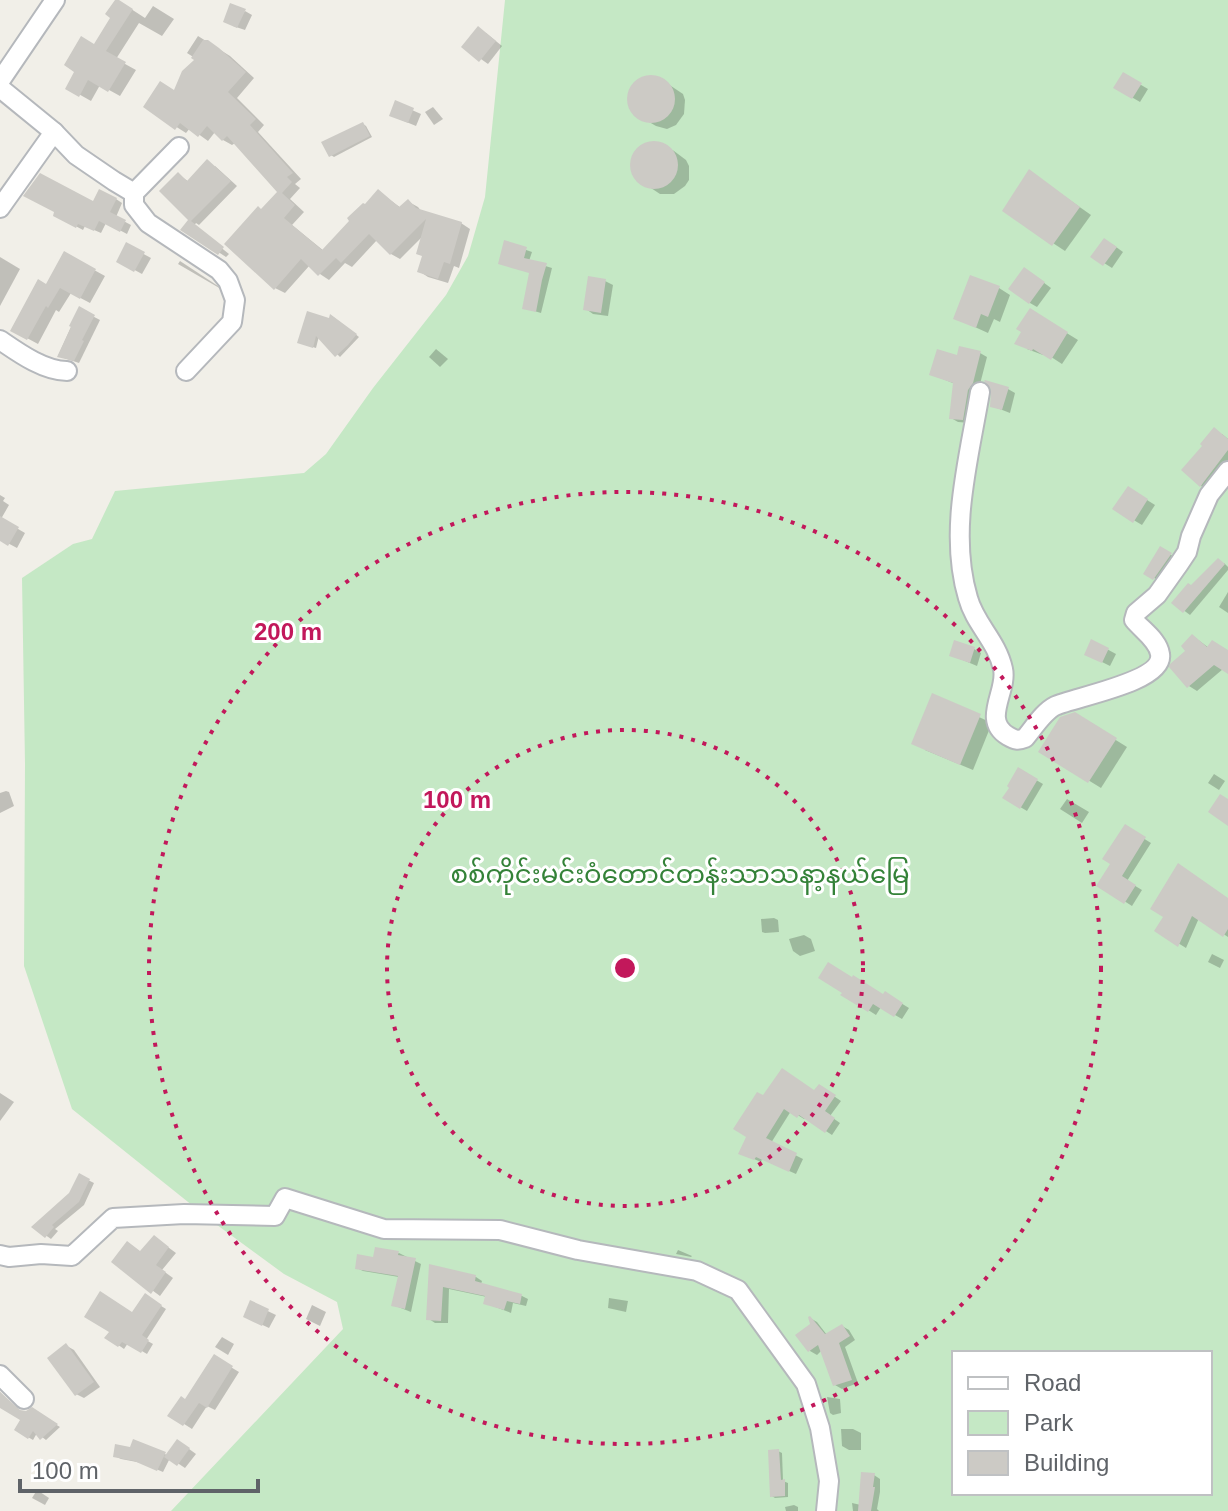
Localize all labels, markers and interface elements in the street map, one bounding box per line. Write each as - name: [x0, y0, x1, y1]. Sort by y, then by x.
- text: 200 m: [254, 618, 322, 645]
- text: 100 m: [423, 786, 491, 813]
- park label: စစ်ကိုင်းမင်းဝံတောင်တန်းသာသနာ့နယ်မြေ: [450, 857, 910, 895]
- centre of rings: [611, 954, 639, 982]
- legend: [952, 1351, 1212, 1495]
- text: Road: [1024, 1369, 1081, 1396]
- text: Park: [1024, 1409, 1074, 1436]
- scale bar: [20, 1443, 258, 1493]
- text: Building: [1024, 1449, 1109, 1476]
- text: 100 m: [32, 1457, 99, 1484]

